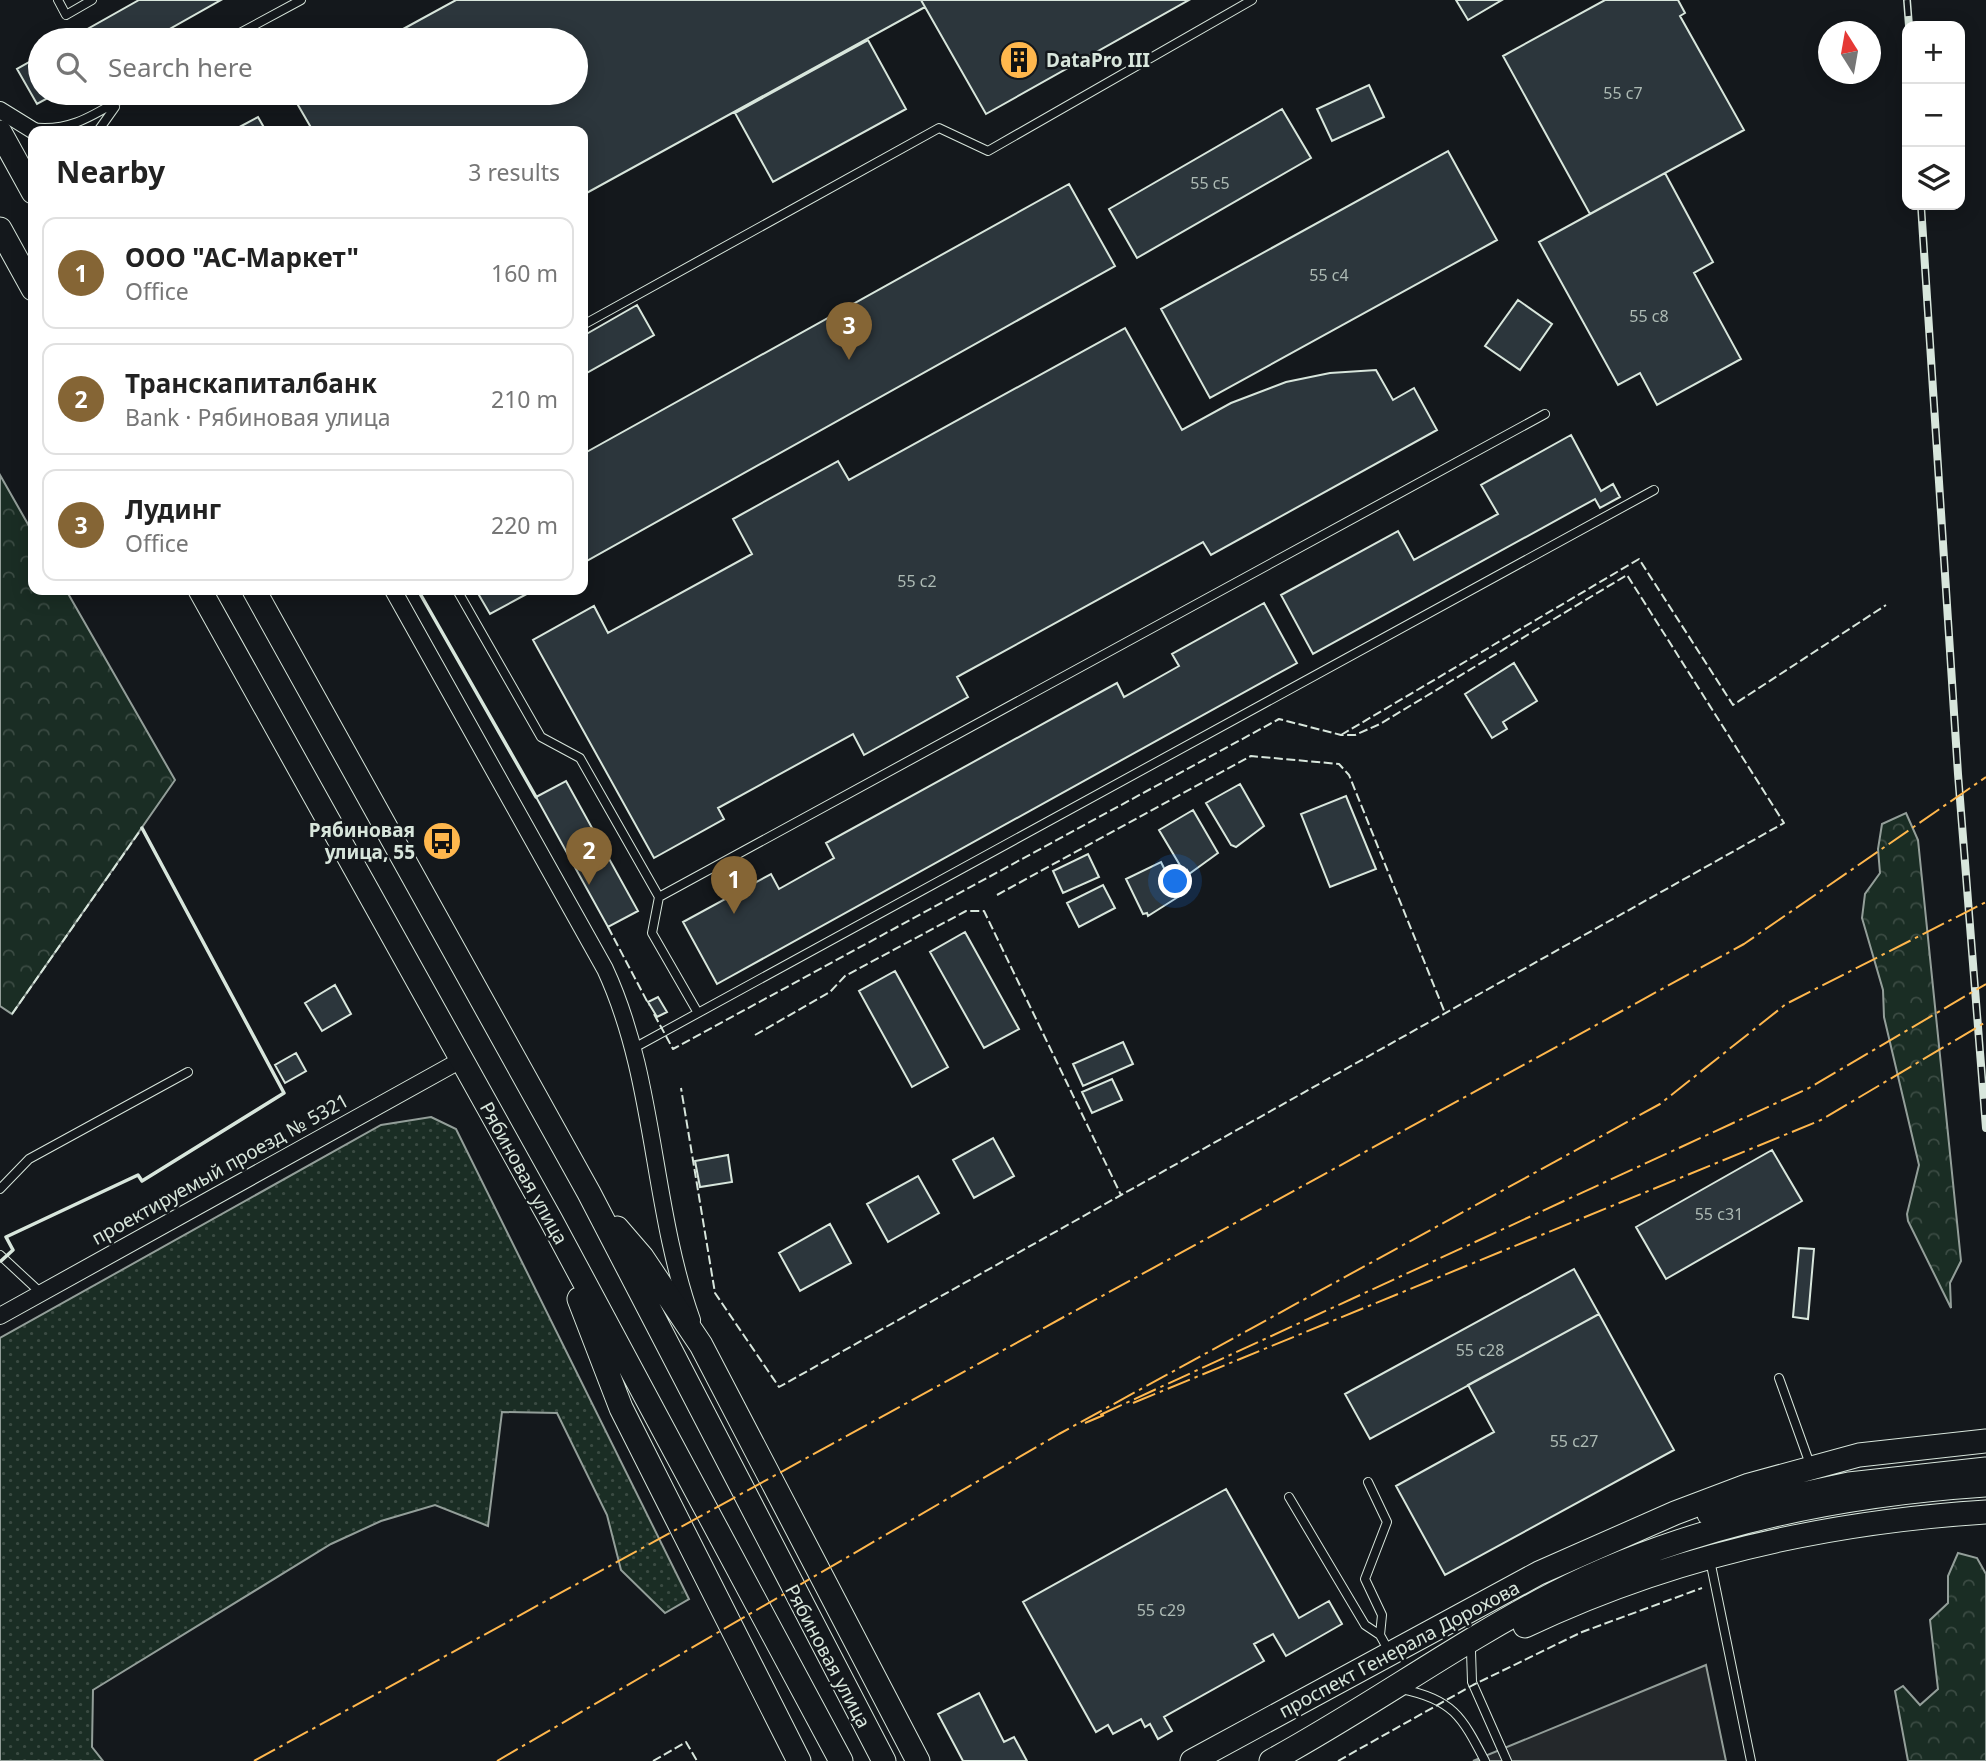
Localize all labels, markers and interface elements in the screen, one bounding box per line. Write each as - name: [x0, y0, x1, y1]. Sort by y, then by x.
- north arrow: [1818, 21, 1881, 84]
- map controls: [1902, 21, 1965, 210]
- button: +: [1902, 21, 1965, 84]
- search box: [28, 28, 588, 105]
- building icon: DataPro III: [998, 39, 1040, 81]
- place label: DataPro III: [1046, 47, 1150, 73]
- icon: search: [52, 48, 90, 86]
- text: Search here: [108, 49, 253, 85]
- house number: 55 с7: [1603, 82, 1643, 104]
- button: −: [1902, 84, 1965, 147]
- button: layers: [1902, 147, 1965, 210]
- text: Nearby: [56, 151, 165, 192]
- text: 3 results: [468, 156, 560, 188]
- house number: 55 с5: [1190, 172, 1230, 194]
- text: ООО "АС-Маркет": [125, 239, 359, 275]
- text: 1: [74, 257, 88, 289]
- text: 160 m: [491, 257, 558, 289]
- house number: 55 с4: [1309, 264, 1349, 286]
- text: Office: [125, 275, 189, 307]
- pin: 3: [826, 302, 872, 360]
- house number: 55 с8: [1629, 305, 1669, 327]
- text: Транскапиталбанк: [125, 365, 377, 401]
- text: 2: [74, 383, 88, 415]
- text: 210 m: [491, 383, 558, 415]
- text: Bank · Рябиновая улица: [125, 401, 390, 433]
- text: Лудинг: [125, 491, 221, 527]
- text: 3: [74, 509, 88, 541]
- text: 220 m: [491, 509, 558, 541]
- text: Office: [125, 527, 189, 559]
- house number: 55 с2: [897, 570, 937, 592]
- place label: Рябиновая улица, 55: [309, 817, 415, 865]
- bus stop icon: Рябиновая улица, 55: [421, 820, 463, 862]
- pin: 2: [566, 827, 612, 885]
- pin: 1: [711, 856, 757, 914]
- your location: [1158, 864, 1192, 898]
- street label: проектируемый проезд № 5321: [87, 1087, 353, 1251]
- street label: Рябиновая улица: [474, 1097, 574, 1249]
- house number: 55 с31: [1695, 1203, 1743, 1225]
- house number: 55 с28: [1456, 1339, 1504, 1361]
- house number: 55 с27: [1550, 1430, 1598, 1452]
- street label: проспект Генерала Дорохова: [1274, 1574, 1524, 1724]
- street label: Рябиновая улица: [779, 1580, 877, 1732]
- house number: 55 с29: [1137, 1599, 1185, 1621]

